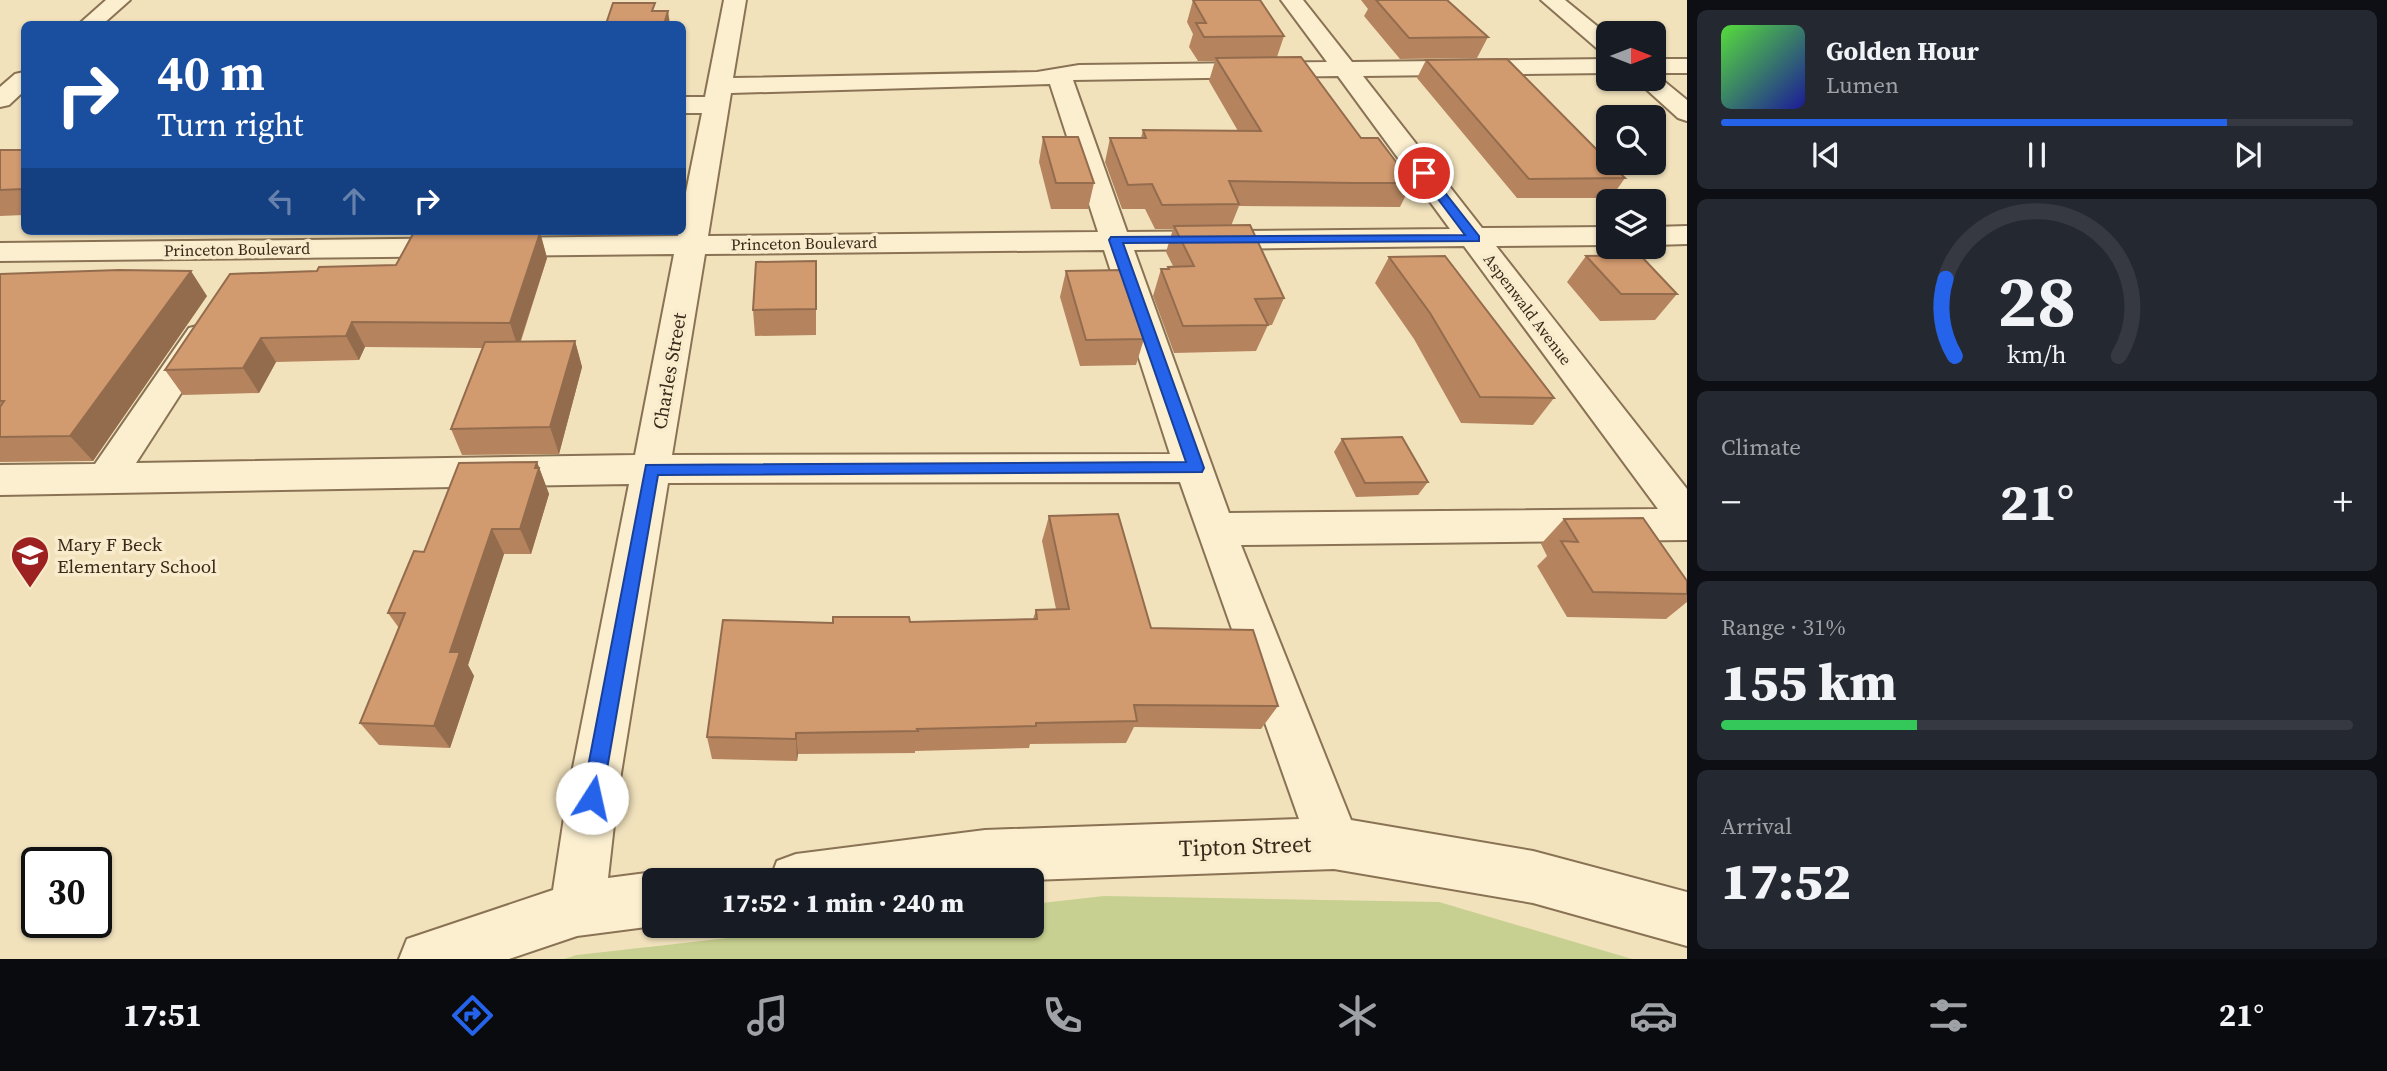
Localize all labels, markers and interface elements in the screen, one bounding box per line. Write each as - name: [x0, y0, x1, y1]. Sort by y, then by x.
- north arrow: [1596, 21, 1666, 91]
- map controls: [1596, 21, 1666, 259]
- text: Golden Hour: [1826, 33, 1979, 69]
- text: 40 m: [157, 39, 265, 106]
- icon: right: [42, 49, 133, 140]
- text: Lumen: [1826, 69, 1899, 101]
- text: Turn right: [157, 103, 303, 147]
- button: search: [1596, 105, 1666, 175]
- icon: previous: [1807, 136, 1845, 174]
- icon: pause: [2018, 136, 2056, 174]
- icon: next: [2229, 136, 2267, 174]
- pin: [1394, 143, 1454, 203]
- icon: arrive: [1405, 154, 1443, 192]
- icon: left: [262, 182, 300, 220]
- icon: ahead: [335, 182, 373, 220]
- icon: right: [408, 182, 446, 220]
- button: layers: [1596, 189, 1666, 259]
- street label: Princeton Boulevard: [731, 231, 877, 255]
- street label: Princeton Boulevard: [164, 237, 310, 261]
- street label: Aspenwald Avenue: [1479, 249, 1577, 369]
- text: 28: [1998, 252, 2076, 351]
- street label: Charles Street: [646, 310, 692, 431]
- text: km/h: [2007, 337, 2067, 371]
- text: Climate: [1721, 431, 1801, 463]
- text: 21°: [2000, 466, 2074, 537]
- text: −: [1721, 476, 1741, 528]
- text: +: [2333, 476, 2353, 528]
- place label: Mary F Beck Elementary School: [57, 531, 217, 579]
- school or university icon: Mary F Beck Elementary School: [9, 534, 51, 589]
- text: Range · 31%: [1721, 611, 1846, 643]
- text: 155 km: [1721, 646, 1897, 717]
- position arrow: [555, 761, 629, 835]
- text: Arrival: [1721, 810, 1792, 842]
- street label: Tipton Street: [1178, 828, 1312, 864]
- text: 17:52: [1721, 845, 1851, 916]
- speed limit sign: 30: [21, 847, 112, 938]
- text: 17:52 · 1 min · 240 m: [722, 885, 964, 921]
- icon: directions: [448, 991, 497, 1040]
- icon: music: [743, 991, 792, 1040]
- icon: phone: [1038, 991, 1087, 1040]
- icon: climate: [1333, 991, 1382, 1040]
- icon: car: [1629, 991, 1678, 1040]
- icon: filters: [1924, 991, 1973, 1040]
- text: 17:51: [123, 993, 202, 1037]
- text: 21°: [2219, 993, 2264, 1037]

